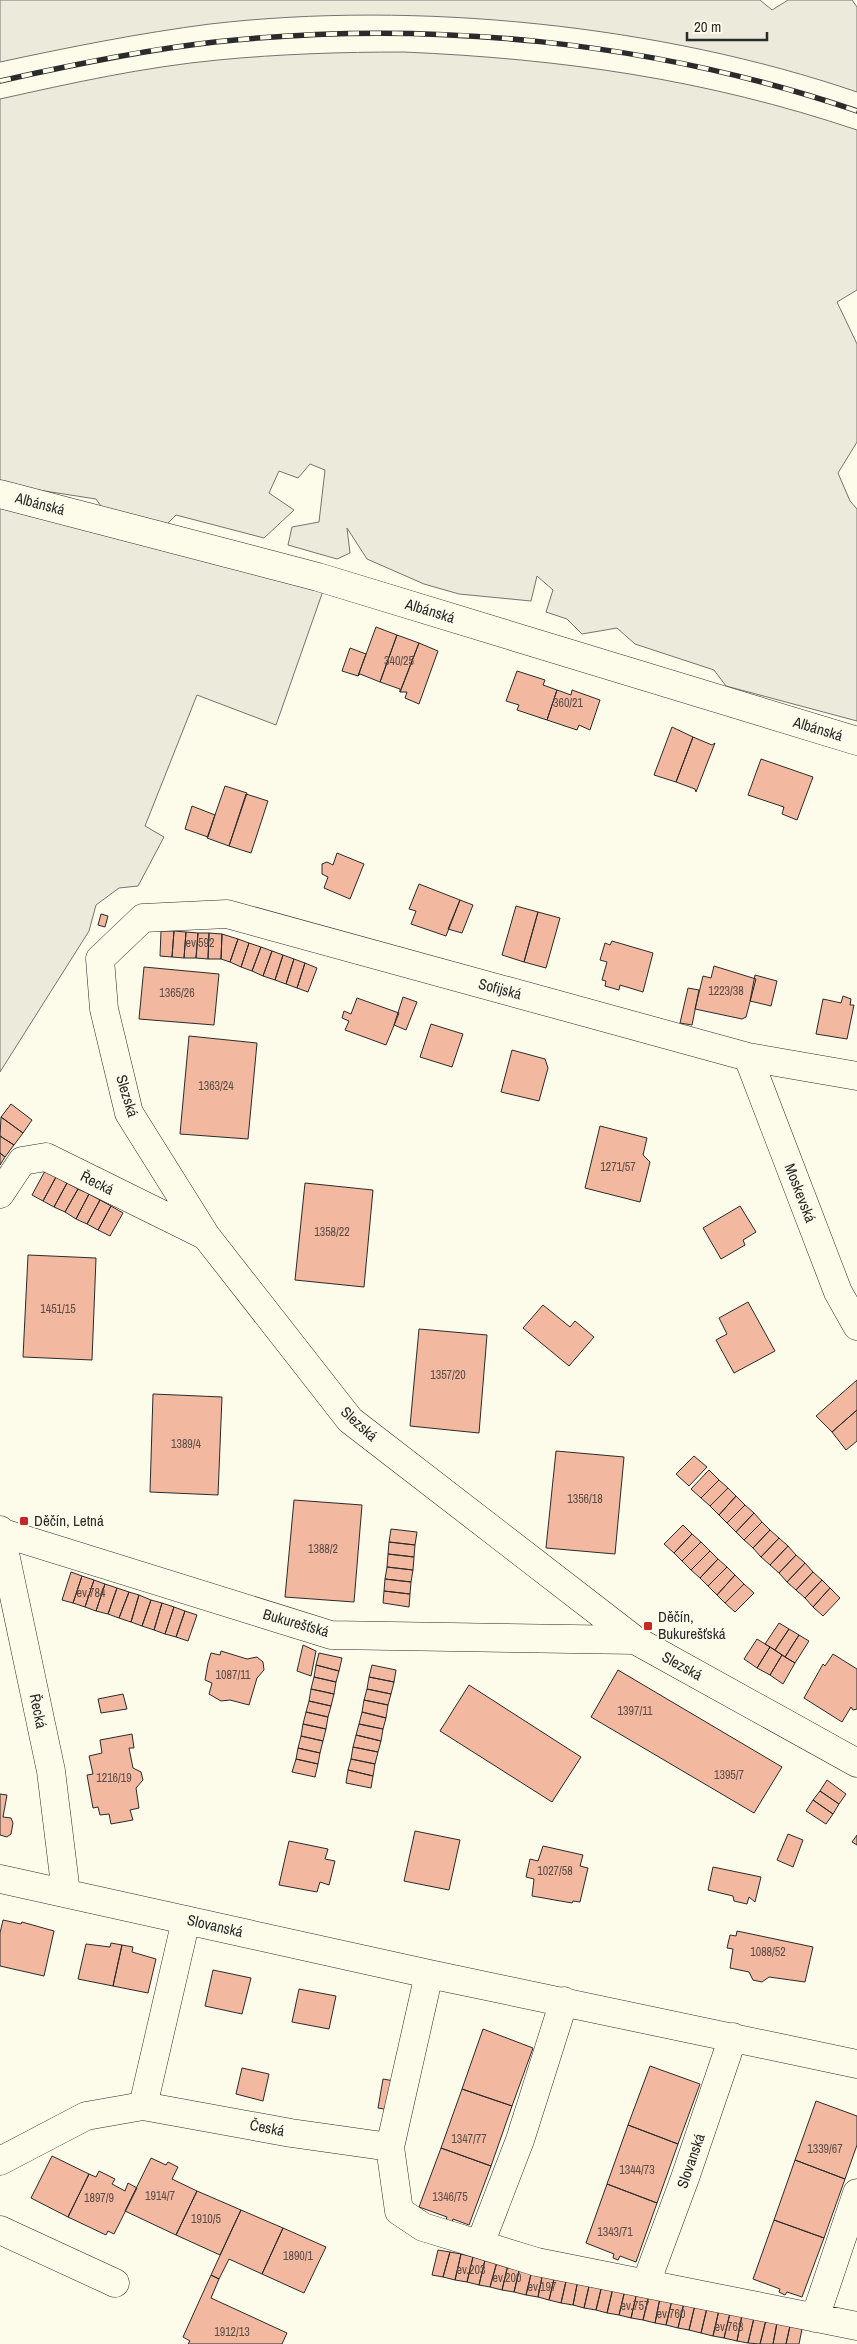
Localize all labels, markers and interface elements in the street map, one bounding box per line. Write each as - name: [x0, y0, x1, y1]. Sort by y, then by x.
- scale bar: [687, 10, 767, 42]
- text: 20 m: [694, 16, 721, 37]
- street label: Albánská: [12, 487, 67, 520]
- street label: Albánská: [402, 593, 458, 628]
- house number: 340/25: [384, 653, 415, 669]
- house number: 360/21: [553, 695, 584, 711]
- street label: Albánská: [790, 711, 846, 746]
- house number: ev.592: [186, 935, 214, 951]
- street label: Sofijská: [476, 973, 524, 1004]
- house number: 1223/38: [708, 983, 744, 999]
- house number: 1365/26: [159, 985, 195, 1001]
- street label: Slezská: [111, 1072, 144, 1120]
- house number: 1363/24: [198, 1078, 234, 1094]
- house number: 1271/57: [600, 1159, 636, 1175]
- street label: Moskevská: [780, 1160, 821, 1225]
- street label: Řecká: [77, 1165, 118, 1200]
- house number: 1358/22: [314, 1224, 350, 1240]
- house number: 1451/15: [40, 1301, 76, 1317]
- house number: 1357/20: [430, 1367, 466, 1383]
- street label: Slezská: [336, 1401, 382, 1446]
- house number: 1389/4: [171, 1436, 202, 1452]
- house number: 1356/18: [567, 1491, 603, 1507]
- place label: Děčín, Letná: [34, 1510, 104, 1531]
- marker: Děčín, Letná: [18, 1515, 30, 1527]
- house number: 1388/2: [308, 1541, 338, 1557]
- house number: ev.784: [77, 1585, 106, 1601]
- street label: Bukurešťská: [261, 1603, 332, 1642]
- place label: Děčín, Bukurešťská: [658, 1606, 726, 1644]
- marker: Děčín, Bukurešťská: [642, 1620, 654, 1632]
- street label: Slezská: [658, 1646, 706, 1685]
- house number: 1087/11: [216, 1667, 251, 1683]
- street label: Řecká: [25, 1692, 52, 1730]
- house number: 1397/11: [618, 1703, 653, 1719]
- house number: 1395/7: [714, 1767, 745, 1783]
- house number: 1216/19: [96, 1770, 132, 1786]
- house number: 1027/58: [537, 1863, 573, 1879]
- street label: Slovanská: [185, 1909, 245, 1942]
- house number: 1088/52: [750, 1944, 786, 1960]
- street label: Česká: [248, 2114, 286, 2141]
- street label: Slovanská: [671, 2130, 710, 2191]
- house number: 1347/77: [451, 2131, 487, 2147]
- house number: 1339/67: [807, 2141, 843, 2157]
- house number: 1344/73: [619, 2162, 655, 2178]
- house number: 1914/7: [145, 2188, 176, 2204]
- house number: 1346/75: [432, 2189, 468, 2205]
- house number: 1897/9: [84, 2190, 114, 2206]
- house number: 1910/5: [191, 2211, 222, 2227]
- house number: 1343/71: [597, 2224, 633, 2240]
- house number: 1890/1: [283, 2248, 314, 2264]
- house number: ev.203: [457, 2262, 485, 2278]
- house number: ev.200: [493, 2270, 521, 2286]
- house number: ev.197: [528, 2279, 557, 2295]
- house number: ev.757: [621, 2298, 650, 2314]
- house number: ev.760: [657, 2306, 685, 2322]
- house number: ev.763: [715, 2319, 743, 2335]
- house number: 1912/13: [214, 2324, 250, 2340]

